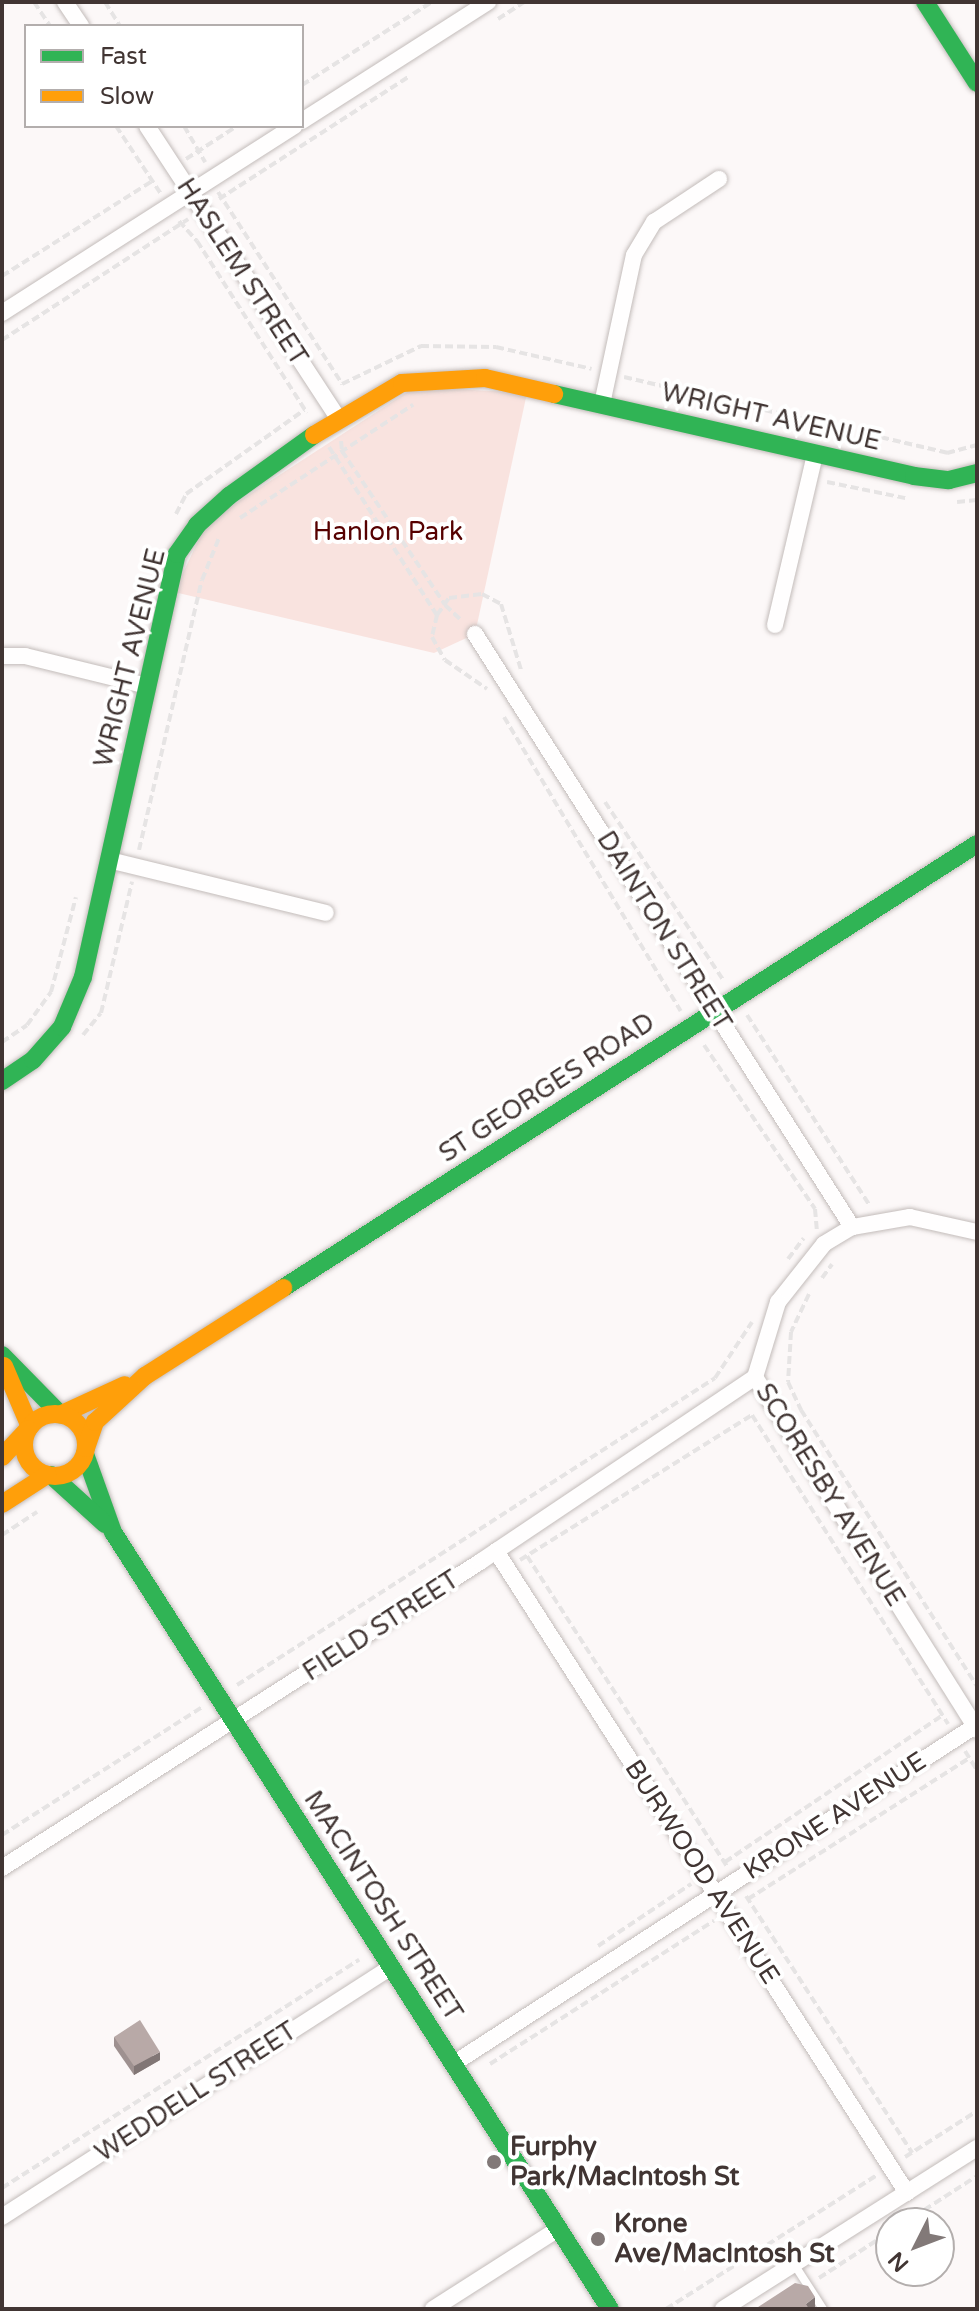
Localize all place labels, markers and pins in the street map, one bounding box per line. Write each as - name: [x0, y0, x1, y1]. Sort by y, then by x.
- place label: Furphy Park/MacIntosh St: [510, 2131, 739, 2192]
- marker: Furphy Park/MacIntosh St: [485, 2153, 503, 2171]
- place label: Krone Ave/MacIntosh St: [614, 2208, 835, 2270]
- marker: Krone Ave/MacIntosh St: [589, 2230, 607, 2248]

